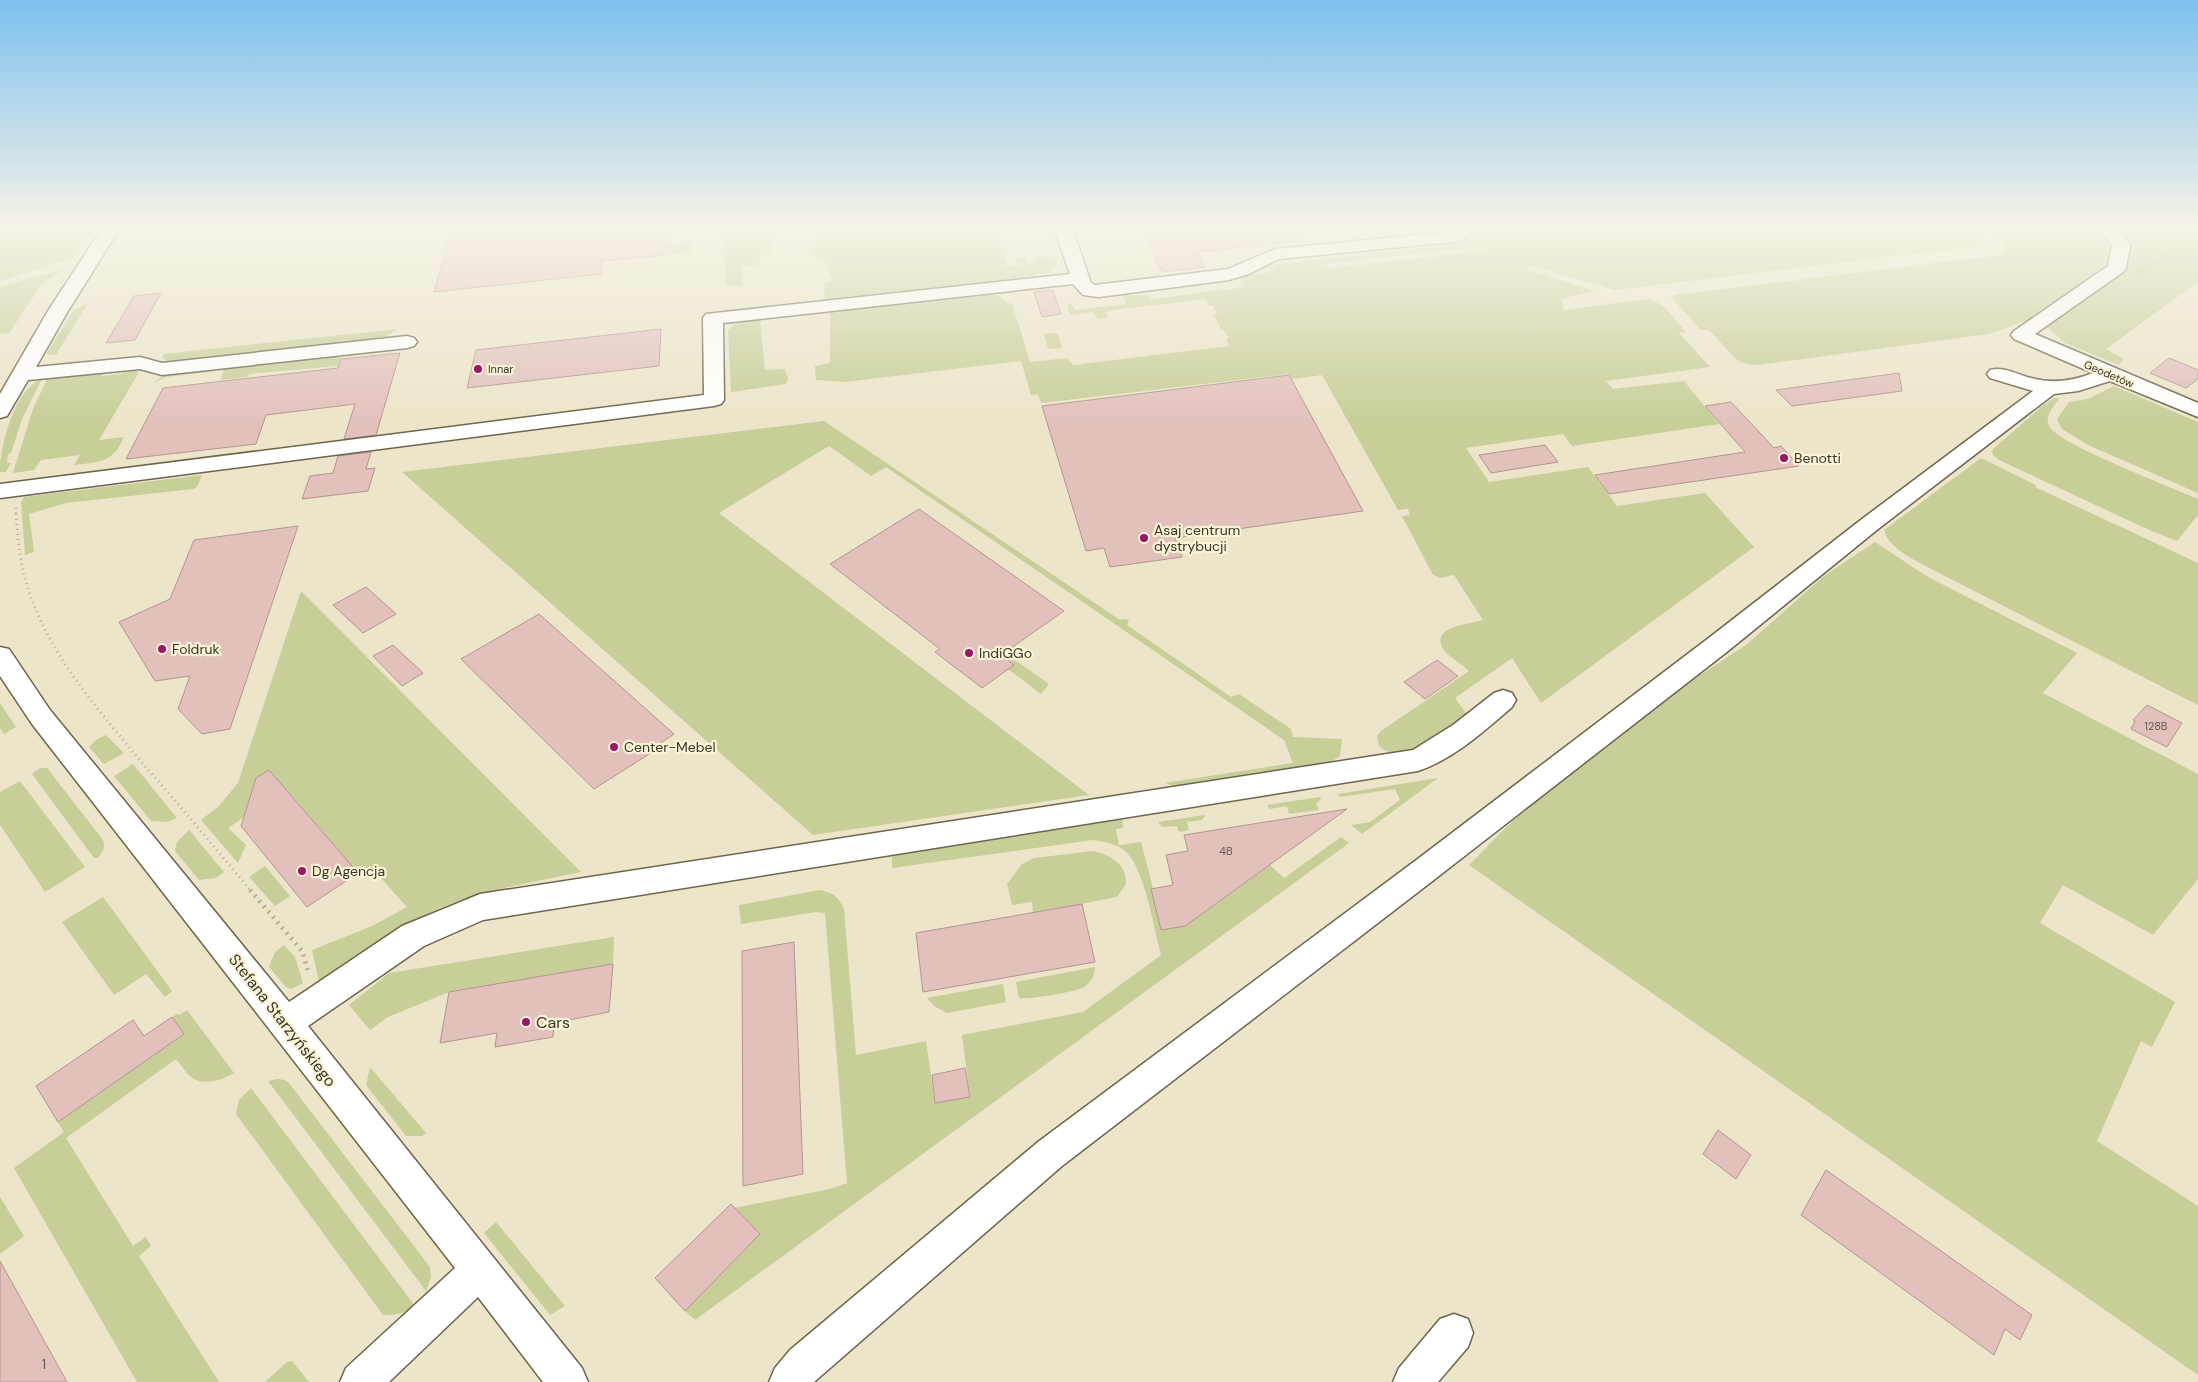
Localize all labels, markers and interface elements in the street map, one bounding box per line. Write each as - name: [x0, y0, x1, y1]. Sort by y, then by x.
- street label: Geodetów: [2082, 357, 2137, 391]
- place label: Innar: [488, 362, 513, 376]
- marker: Innar: [472, 363, 484, 375]
- place label: Benotti: [1794, 449, 1841, 467]
- marker: Benotti: [1778, 452, 1790, 464]
- place label: Asaj centrum dystrybucji: [1154, 521, 1240, 555]
- marker: Asaj centrum dystrybucji: [1138, 532, 1150, 544]
- place label: Foldruk: [172, 640, 220, 658]
- marker: Foldruk: [156, 643, 168, 655]
- place label: IndiGGo: [979, 644, 1032, 662]
- marker: IndiGGo: [963, 647, 975, 659]
- house number: 128B: [2145, 719, 2168, 733]
- place label: Center-Mebel: [624, 738, 716, 756]
- marker: Center-Mebel: [608, 741, 620, 753]
- house number: 4B: [1219, 844, 1233, 858]
- place label: Dg Agencja: [312, 862, 385, 880]
- marker: Dg Agencja: [296, 865, 308, 877]
- street label: Stefana Starzyńskiego: [224, 950, 341, 1091]
- place label: Cars: [536, 1012, 570, 1033]
- marker: Cars: [520, 1016, 532, 1028]
- house number: 1: [42, 1355, 46, 1373]

